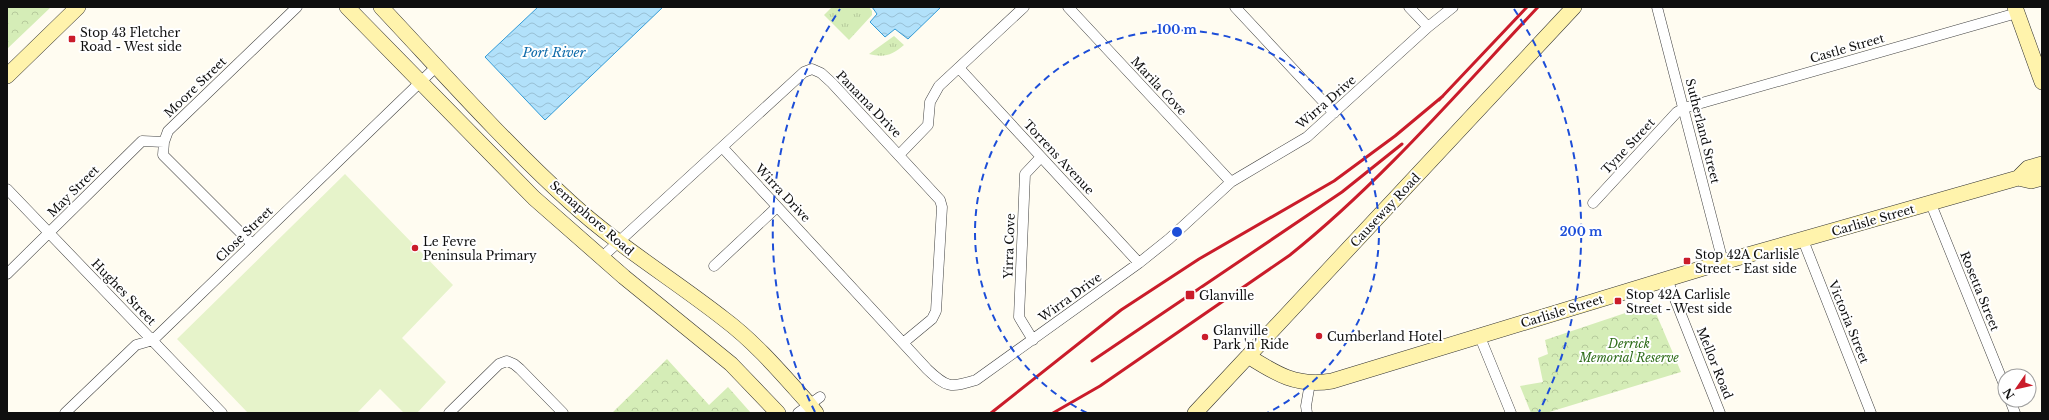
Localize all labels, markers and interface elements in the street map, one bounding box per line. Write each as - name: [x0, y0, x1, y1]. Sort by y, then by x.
- text: 100 m: [1157, 22, 1198, 37]
- place label: Stop 43 Fletcher Road - West side: [80, 25, 182, 54]
- street label: Castle Street: [1808, 30, 1886, 66]
- marker: Stop 43 Fletcher Road - West side: [67, 34, 77, 44]
- water label: Port River: [522, 44, 586, 61]
- street label: Moore Street: [161, 53, 229, 120]
- street label: Marila Cove: [1128, 54, 1190, 118]
- street label: Panama Drive: [833, 68, 905, 141]
- street label: Wirra Drive: [1292, 72, 1359, 133]
- street label: Sutherland Street: [1683, 77, 1723, 185]
- street label: Tyne Street: [1598, 115, 1658, 177]
- street label: Torrens Avenue: [1021, 117, 1098, 198]
- street label: Wirra Drive: [752, 160, 814, 225]
- street label: May Street: [44, 162, 102, 220]
- street label: Causeway Road: [1347, 170, 1423, 250]
- street label: Semaphore Road: [547, 177, 637, 259]
- street label: Carlisle Street: [1830, 201, 1917, 239]
- street label: Close Street: [212, 203, 276, 265]
- street label: Yirra Cove: [1000, 213, 1018, 280]
- text: 200 m: [1560, 224, 1603, 239]
- centre of rings: [1170, 225, 1184, 239]
- place label: Le Fevre Peninsula Primary: [423, 234, 537, 263]
- marker: Le Fevre Peninsula Primary: [410, 243, 420, 253]
- place label: Stop 42A Carlisle Street - East side: [1695, 247, 1800, 276]
- street label: Rosetta Street: [1957, 249, 2003, 333]
- street label: Hughes Street: [89, 256, 160, 329]
- marker: Stop 42A Carlisle Street - East side: [1682, 256, 1692, 266]
- street label: Wirra Drive: [1035, 269, 1104, 325]
- street label: Victoria Street: [1825, 277, 1873, 366]
- place label: Stop 42A Carlisle Street - West side: [1626, 287, 1732, 316]
- place label: Glanville: [1199, 288, 1254, 303]
- marker: Glanville: [1184, 289, 1196, 301]
- street label: Carlisle Street: [1519, 291, 1606, 331]
- marker: Stop 42A Carlisle Street - West side: [1613, 296, 1623, 306]
- place label: Glanville Park 'n' Ride: [1213, 323, 1289, 352]
- street label: Mellor Road: [1694, 325, 1736, 401]
- place label: Cumberland Hotel: [1327, 329, 1442, 344]
- marker: Cumberland Hotel: [1314, 331, 1324, 341]
- marker: Glanville Park 'n' Ride: [1200, 332, 1210, 342]
- park label: Derrick Memorial Reserve: [1578, 336, 1679, 365]
- north arrow: [1997, 368, 2037, 408]
- text: N: [2000, 385, 2017, 402]

